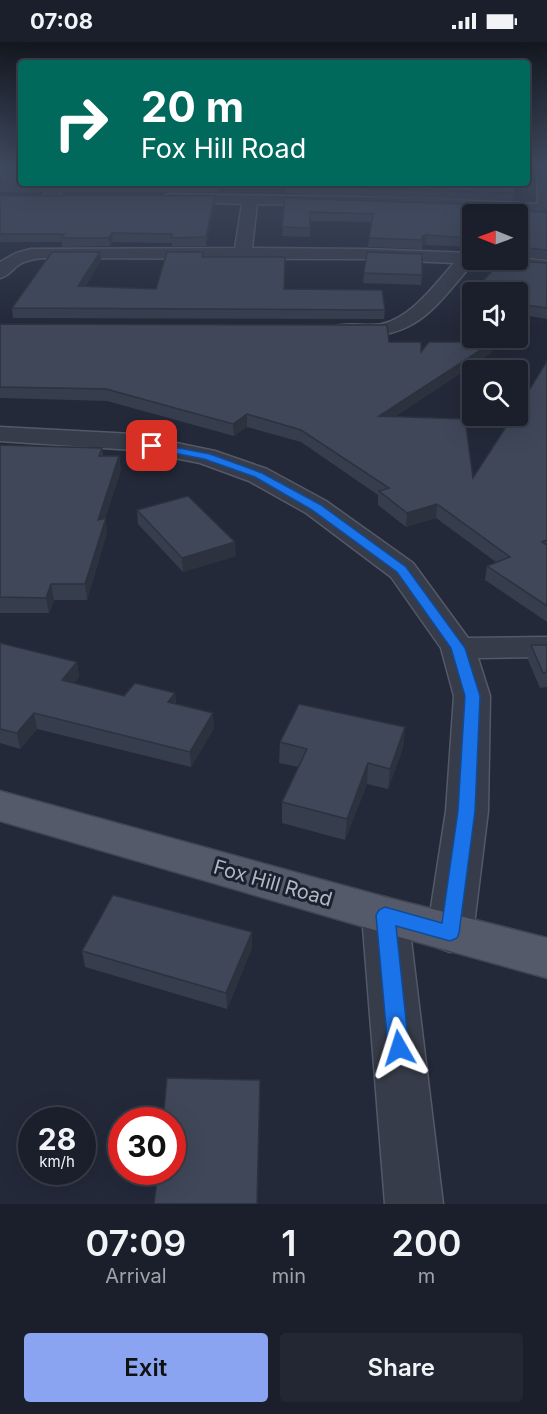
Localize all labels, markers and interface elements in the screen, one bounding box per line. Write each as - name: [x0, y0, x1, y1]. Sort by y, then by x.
- text: 07:08: [30, 8, 93, 34]
- text: 20 m: [141, 81, 244, 132]
- icon: right: [42, 84, 120, 162]
- text: Fox Hill Road: [141, 132, 306, 165]
- north arrow: [462, 204, 528, 270]
- map controls: [462, 204, 528, 426]
- button: sound: [462, 282, 528, 348]
- button: search: [462, 360, 528, 426]
- pin: [126, 420, 177, 471]
- icon: arrive: [135, 429, 168, 462]
- street label: Fox Hill Road: [211, 855, 335, 911]
- position arrow: [367, 1016, 431, 1080]
- speed limit sign: 30: [108, 1107, 186, 1185]
- text: 28: [38, 1121, 76, 1157]
- text: km/h: [39, 1152, 75, 1171]
- text: 07:09: [86, 1221, 186, 1265]
- text: 1: [281, 1221, 297, 1265]
- text: 200: [392, 1221, 461, 1265]
- text: Arrival: [105, 1264, 167, 1288]
- text: min: [272, 1264, 306, 1288]
- text: m: [418, 1264, 435, 1288]
- button: Exit: [24, 1333, 268, 1402]
- button: Share: [280, 1333, 523, 1402]

